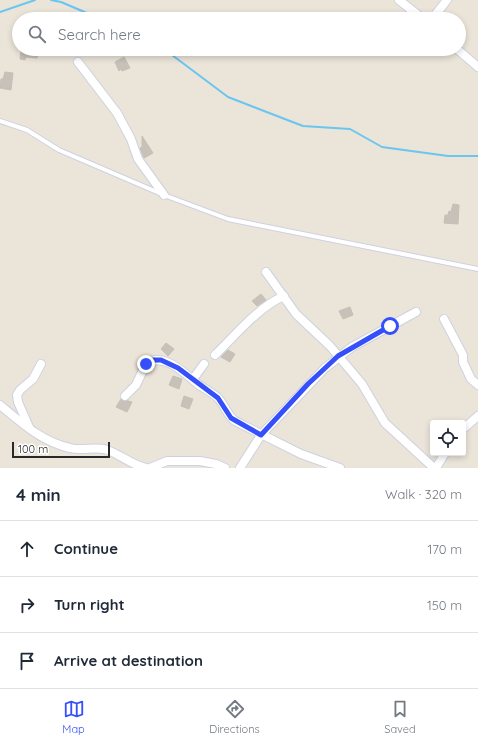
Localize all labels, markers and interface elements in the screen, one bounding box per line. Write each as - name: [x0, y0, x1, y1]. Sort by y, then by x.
- search box: [12, 12, 466, 56]
- icon: search: [26, 23, 48, 45]
- text: Search here: [58, 25, 141, 44]
- route start: [381, 317, 399, 335]
- route end: [137, 355, 155, 373]
- map controls: [430, 420, 466, 456]
- button: locate: [430, 420, 466, 456]
- scale bar: [12, 440, 110, 459]
- text: 100 m: [18, 442, 48, 456]
- text: 4 min: [16, 484, 61, 505]
- text: Walk · 320 m: [385, 486, 462, 502]
- icon: ahead: [16, 538, 38, 560]
- text: Continue: [54, 539, 118, 558]
- text: 170 m: [427, 541, 462, 557]
- icon: right: [16, 594, 38, 616]
- text: Turn right: [54, 595, 125, 614]
- text: 150 m: [427, 597, 462, 613]
- icon: arrive: [16, 650, 38, 672]
- text: Arrive at destination: [54, 651, 203, 670]
- tab: Map: [62, 698, 85, 736]
- tab: Directions: [209, 698, 260, 736]
- tab: Saved: [384, 698, 416, 736]

